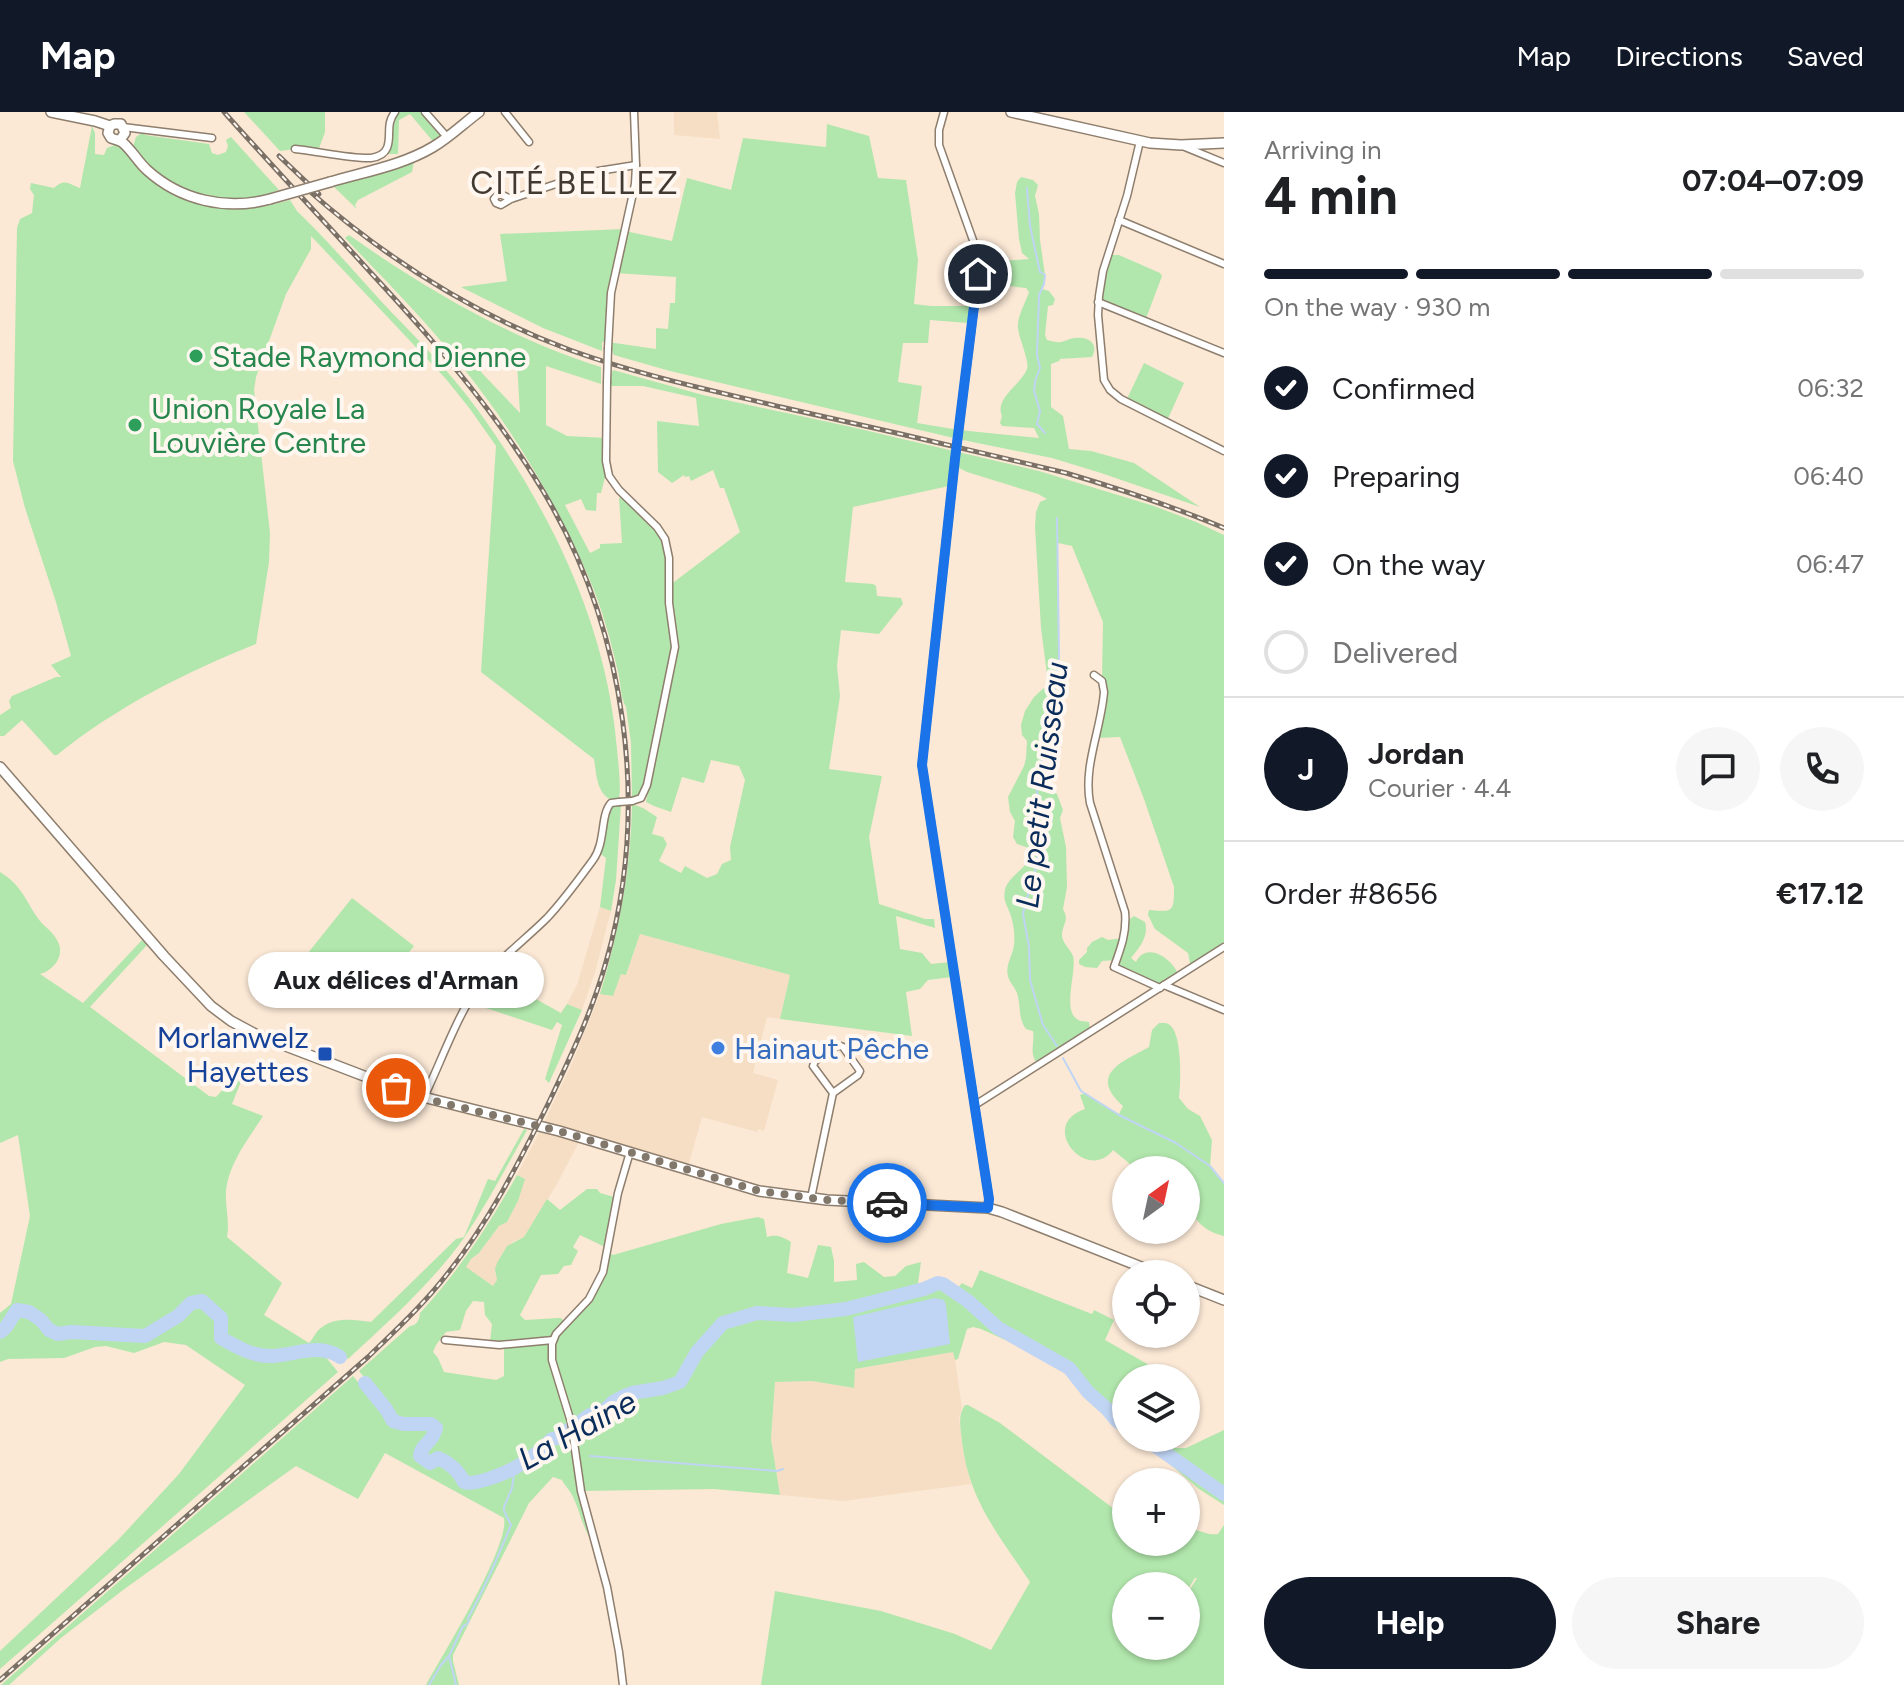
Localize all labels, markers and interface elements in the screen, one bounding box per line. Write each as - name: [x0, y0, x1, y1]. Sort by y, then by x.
- text: Map: [40, 33, 116, 79]
- text: Map: [1517, 39, 1571, 73]
- text: Directions: [1615, 39, 1743, 73]
- text: Saved: [1787, 39, 1864, 73]
- text: Arriving in: [1264, 134, 1382, 166]
- text: 07:04–07:09: [1682, 162, 1864, 199]
- district label: CITÉ BELLEZ: [470, 164, 680, 202]
- text: 4 min: [1264, 165, 1398, 227]
- pin: [944, 240, 1012, 308]
- icon: home: [956, 252, 1000, 296]
- text: On the way · 930 m: [1264, 291, 1490, 323]
- place label: Stade Raymond Dienne: [212, 338, 527, 375]
- marker: Stade Raymond Dienne: [187, 347, 205, 365]
- icon: check: [1264, 366, 1308, 410]
- text: Confirmed: [1332, 370, 1475, 407]
- text: 06:32: [1797, 372, 1864, 404]
- place label: Union Royale La Louvière Centre: [151, 390, 366, 461]
- marker: Union Royale La Louvière Centre: [126, 416, 144, 434]
- icon: check: [1264, 454, 1308, 498]
- text: Preparing: [1332, 458, 1460, 495]
- text: 06:40: [1793, 460, 1864, 492]
- icon: check: [1264, 542, 1308, 586]
- text: On the way: [1332, 546, 1485, 583]
- text: 06:47: [1796, 548, 1864, 580]
- text: Delivered: [1332, 634, 1458, 671]
- water label: Le petit Ruisseau: [1008, 660, 1076, 910]
- button: chat: [1676, 727, 1760, 811]
- button: phone: [1780, 727, 1864, 811]
- text: Jordan: [1368, 735, 1464, 772]
- text: J: [1298, 751, 1314, 788]
- text: Courier · 4.4: [1368, 772, 1511, 804]
- text: Order #8656: [1264, 875, 1437, 912]
- text: €17.12: [1776, 875, 1864, 912]
- callout: Aux délices d'Arman: [248, 952, 544, 1008]
- text: Aux délices d'Arman: [273, 964, 519, 996]
- place label: Morlanwelz Hayettes: [157, 1019, 309, 1090]
- place label: Hainaut Pêche: [734, 1030, 929, 1067]
- marker: Hainaut Pêche: [709, 1039, 727, 1057]
- marker: Morlanwelz Hayettes: [316, 1045, 334, 1063]
- pin: [362, 1054, 430, 1122]
- icon: bag: [374, 1066, 418, 1110]
- north arrow: [1112, 1156, 1200, 1244]
- map controls: [1112, 1156, 1200, 1660]
- courier: [847, 1163, 927, 1243]
- icon: car: [865, 1181, 909, 1225]
- button: locate: [1112, 1260, 1200, 1348]
- button: layers: [1112, 1364, 1200, 1452]
- water label: La Haine: [511, 1382, 643, 1478]
- button: +: [1112, 1468, 1200, 1556]
- button: −: [1112, 1572, 1200, 1660]
- button: Help: [1264, 1577, 1556, 1669]
- button: Share: [1572, 1577, 1864, 1669]

